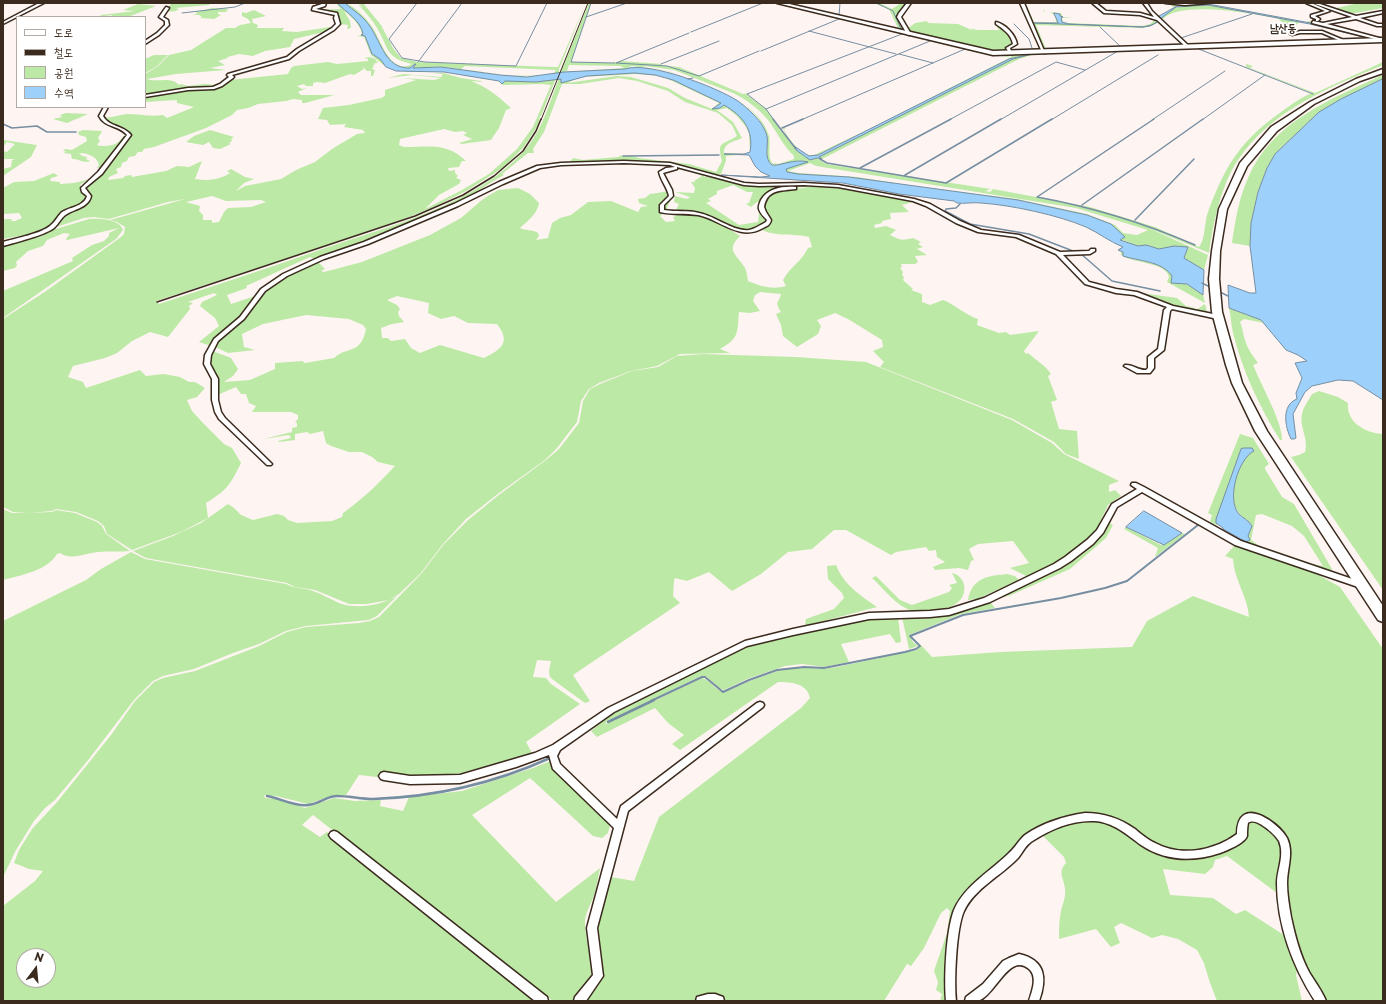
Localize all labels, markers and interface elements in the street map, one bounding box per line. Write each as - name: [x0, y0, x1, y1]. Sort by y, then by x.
- legend: [16, 16, 146, 108]
- district label: 남산동: [1270, 22, 1296, 36]
- text: 도로: [54, 23, 73, 41]
- text: 철도: [54, 43, 73, 61]
- text: 공원: [54, 63, 73, 81]
- text: 수역: [54, 83, 73, 101]
- north arrow: [16, 948, 56, 988]
- text: N: [33, 948, 46, 966]

